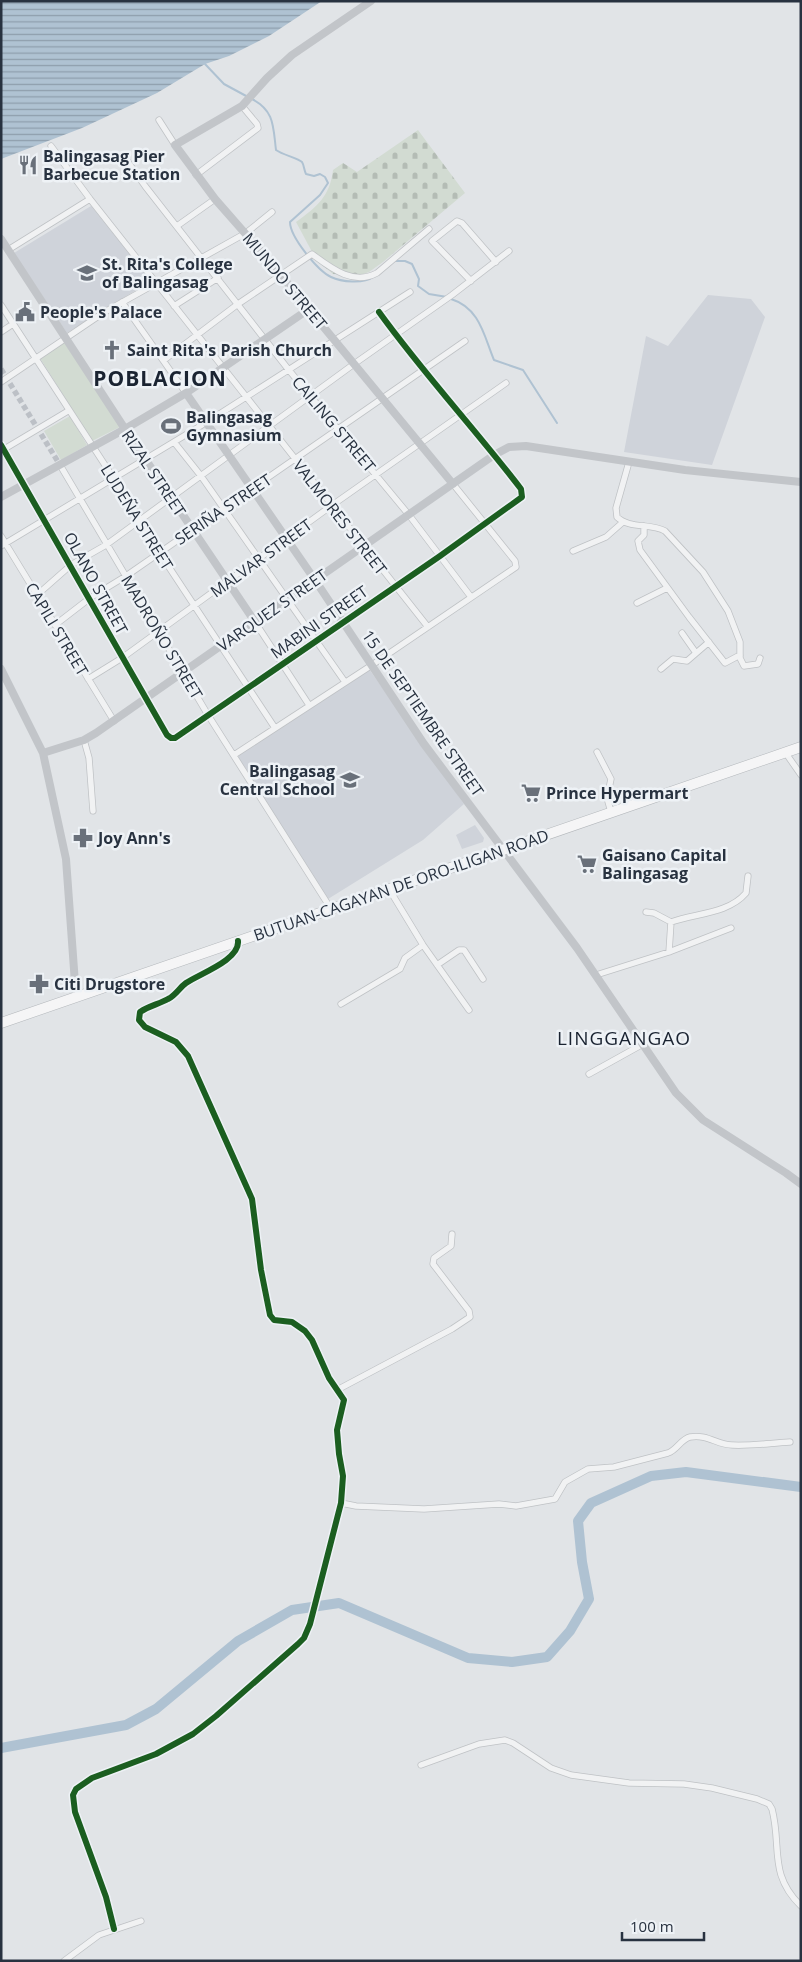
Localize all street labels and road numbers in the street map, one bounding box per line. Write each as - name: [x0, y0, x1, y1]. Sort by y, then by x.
- street label: MUNDO STREET: [238, 228, 332, 334]
- street label: CAILING STREET: [287, 371, 381, 477]
- street label: RIZAL STREET: [117, 425, 191, 521]
- street label: VALMORES STREET: [288, 455, 392, 579]
- street label: LUDEÑA STREET: [96, 460, 178, 574]
- street label: SERIÑA STREET: [170, 468, 276, 550]
- street label: MALVAR STREET: [206, 514, 316, 602]
- street label: OLANO STREET: [59, 528, 133, 638]
- street label: VARQUEZ STREET: [212, 564, 332, 656]
- street label: MADROÑO STREET: [116, 571, 208, 703]
- street label: CAPILI STREET: [20, 578, 94, 680]
- street label: MABINI STREET: [266, 580, 372, 664]
- street label: 15 DE SEPTIEMBRE STREET: [357, 625, 489, 801]
- street label: BUTUAN-CAGAYAN DE ORO-ILIGAN ROAD: [250, 824, 552, 946]

